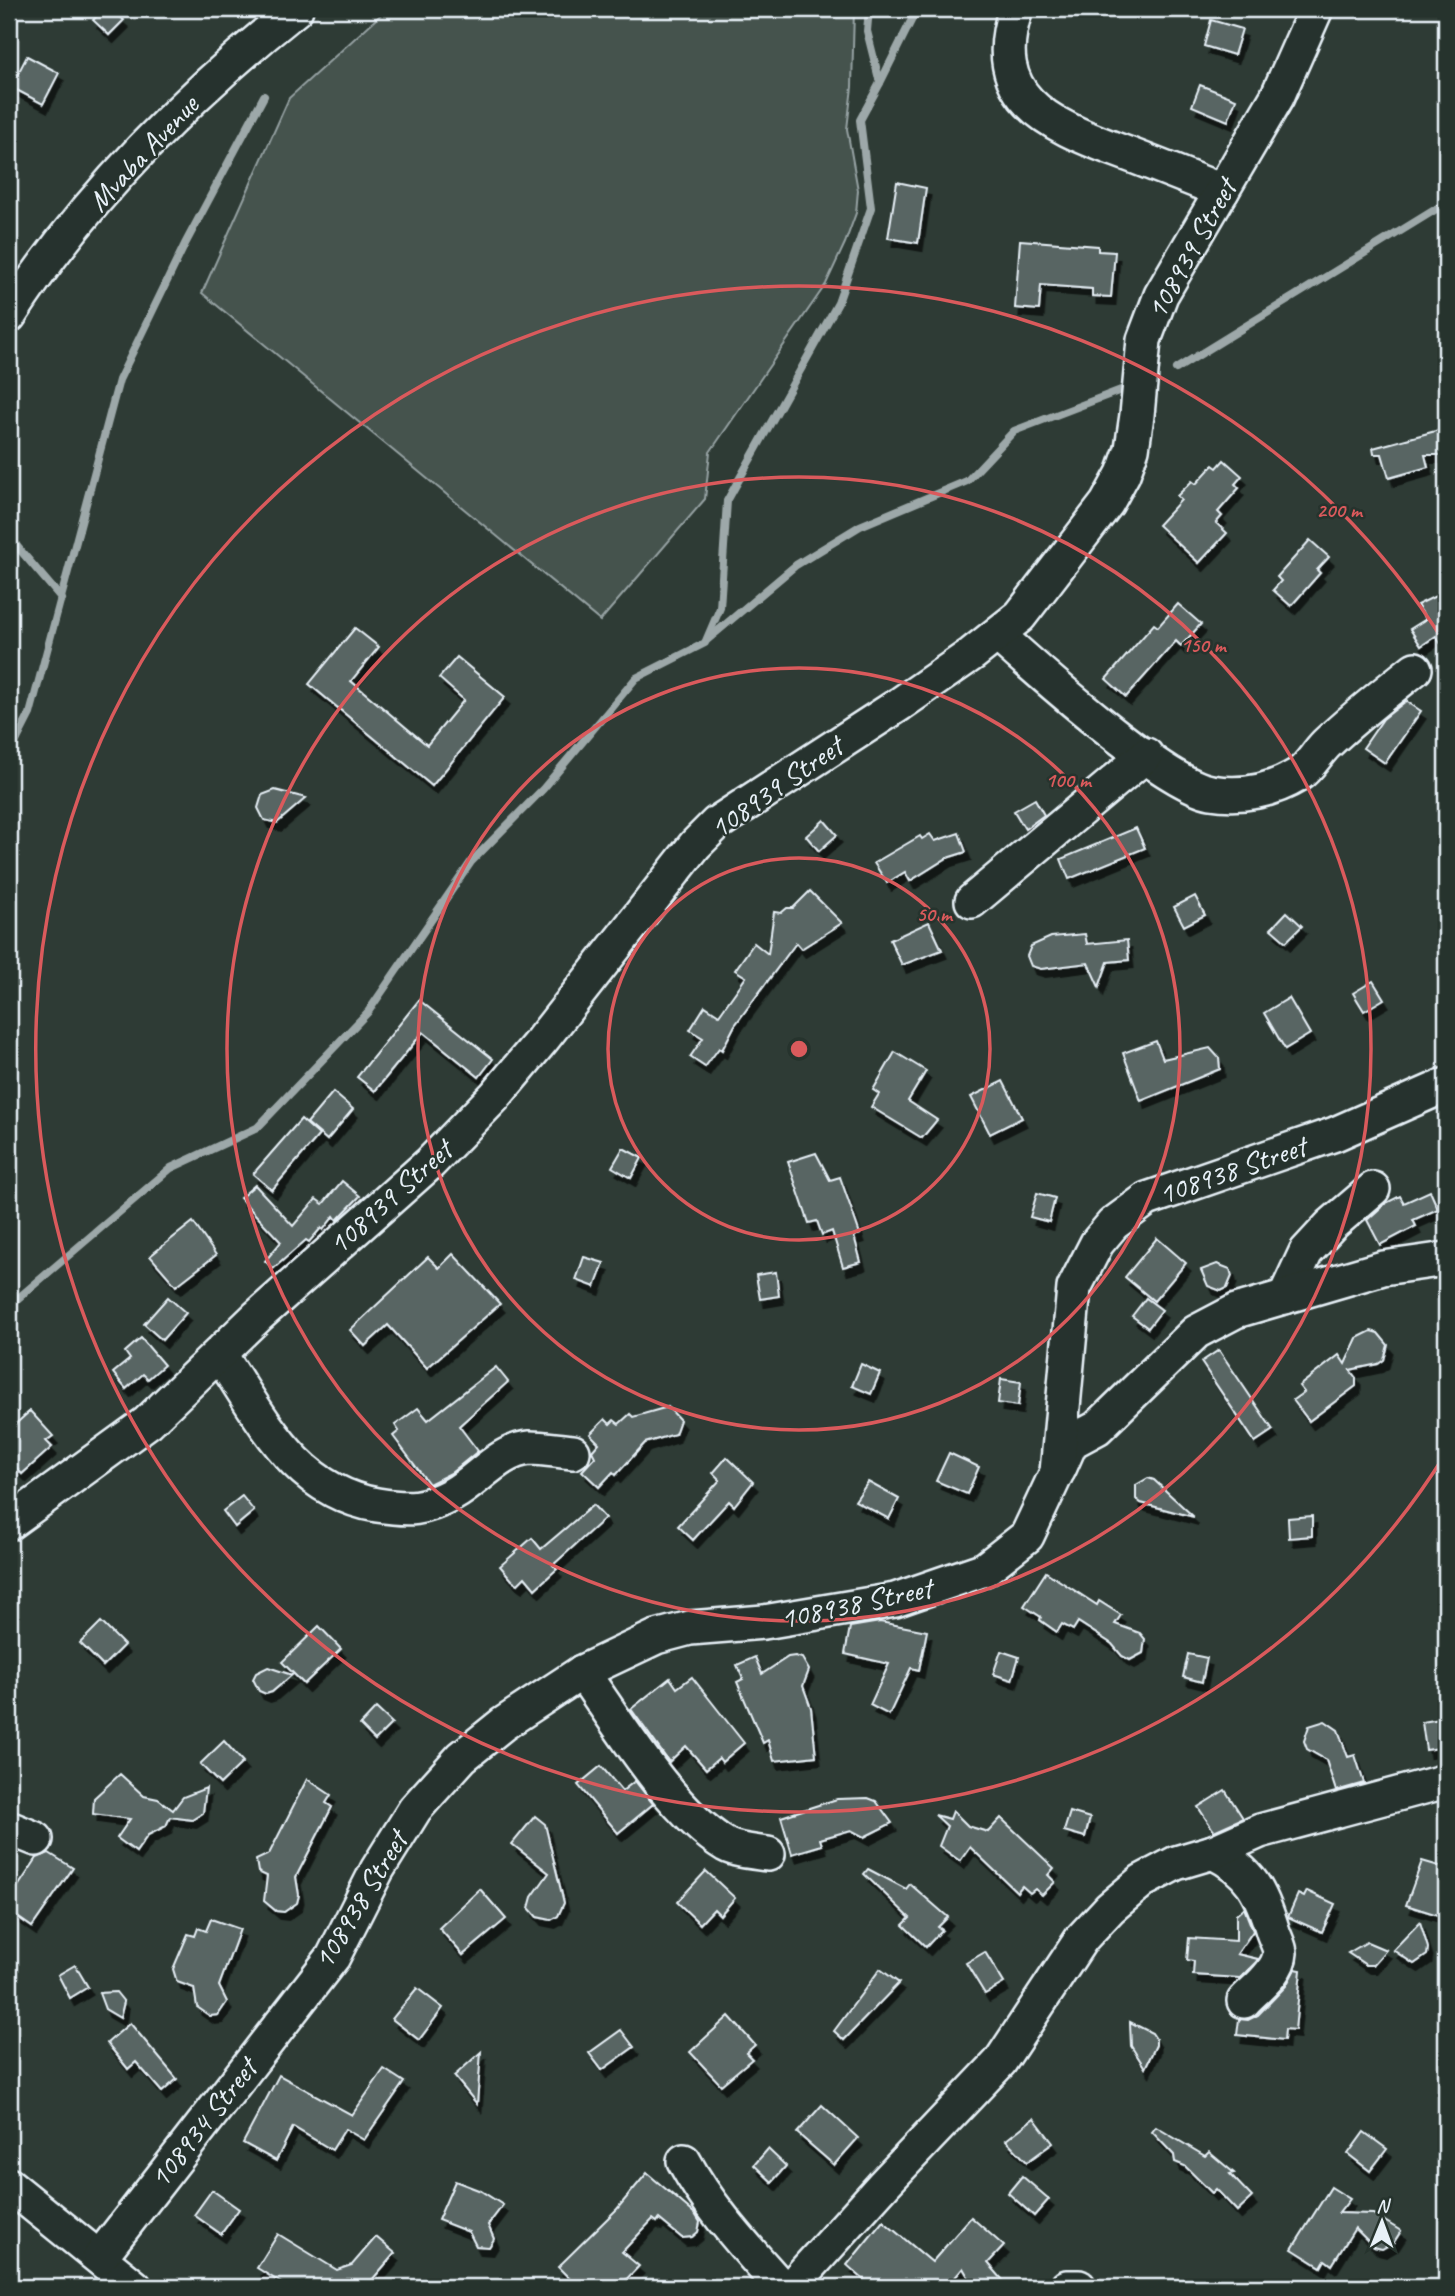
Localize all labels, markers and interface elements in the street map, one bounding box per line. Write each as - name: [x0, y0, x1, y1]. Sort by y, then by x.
- street label: Mvaba Avenue: [79, 85, 208, 219]
- street label: 108939 Street: [1137, 169, 1247, 325]
- text: 200 m: [1316, 497, 1364, 523]
- text: 150 m: [1180, 632, 1228, 658]
- street label: 108939 Street: [702, 725, 853, 847]
- text: 100 m: [1045, 767, 1093, 793]
- text: 50 m: [916, 901, 954, 927]
- centre of rings: [787, 1037, 811, 1061]
- street label: 108938 Street: [1153, 1126, 1315, 1213]
- street label: 108939 Street: [320, 1129, 463, 1263]
- street label: 108938 Street: [777, 1568, 939, 1638]
- street label: 108938 Street: [304, 1821, 418, 1976]
- street label: 108934 Street: [141, 2048, 268, 2195]
- north arrow: [1346, 2188, 1416, 2258]
- text: N: [1376, 2194, 1392, 2218]

